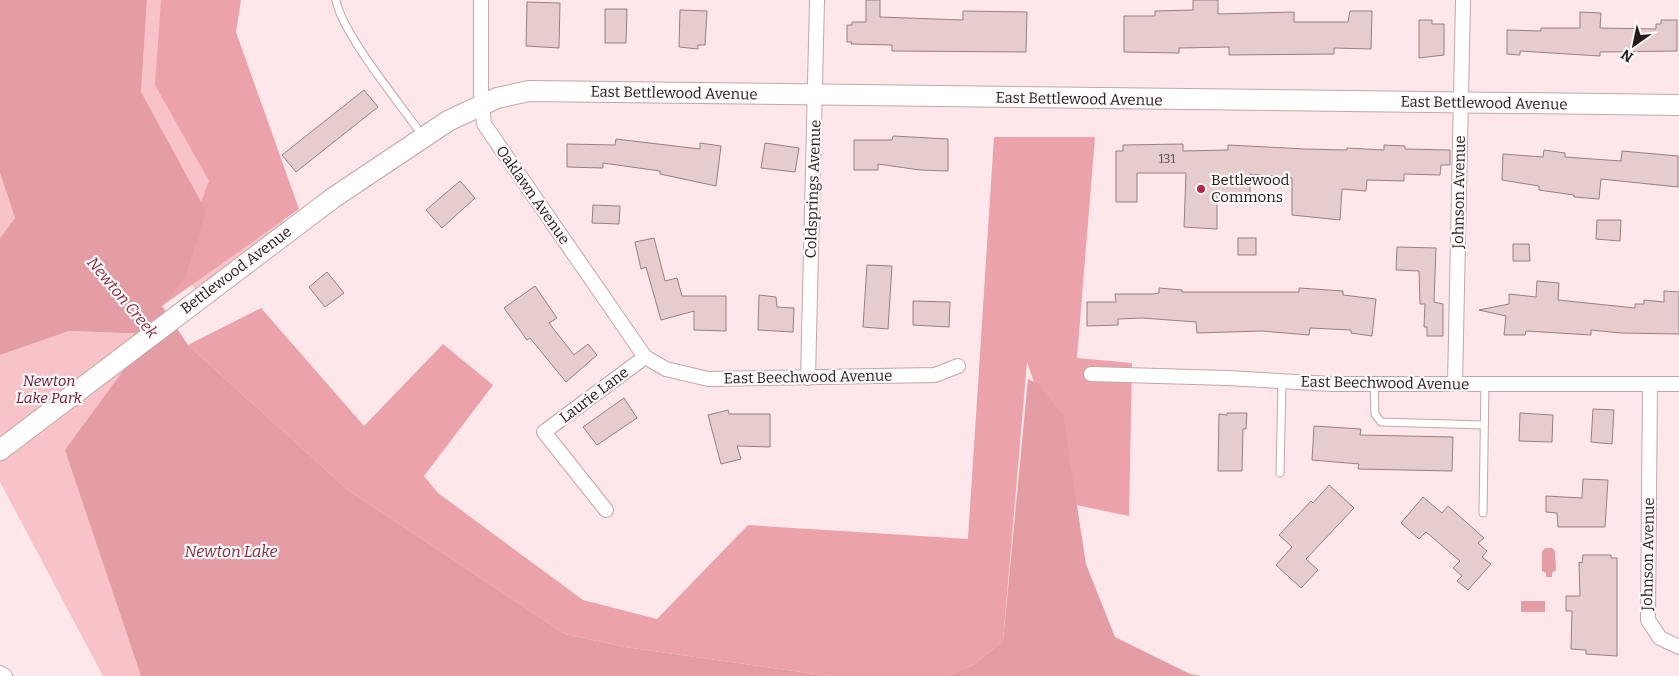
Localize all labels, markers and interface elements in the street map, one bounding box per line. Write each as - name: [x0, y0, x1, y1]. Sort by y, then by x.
- north arrow: [1609, 20, 1659, 70]
- text: N: [1618, 45, 1636, 66]
- street label: East Bettlewood Avenue: [590, 83, 758, 103]
- street label: East Bettlewood Avenue: [995, 89, 1163, 109]
- street label: East Bettlewood Avenue: [1400, 93, 1568, 113]
- street label: Coldsprings Avenue: [802, 119, 824, 259]
- street label: Johnson Avenue: [1449, 135, 1469, 250]
- street label: Oaklawn Avenue: [492, 142, 574, 248]
- house number: 131: [1159, 152, 1175, 166]
- place label: Bettlewood Commons: [1211, 171, 1290, 206]
- marker: Bettlewood Commons: [1195, 183, 1207, 195]
- street label: Bettlewood Avenue: [177, 222, 295, 318]
- water label: Newton Creek: [83, 253, 162, 342]
- street label: Laurie Lane: [556, 363, 632, 427]
- street label: East Beechwood Avenue: [723, 367, 893, 387]
- park label: Newton Lake Park: [16, 372, 83, 407]
- street label: East Beechwood Avenue: [1300, 373, 1470, 393]
- street label: Johnson Avenue: [1638, 497, 1658, 612]
- water label: Newton Lake: [184, 542, 278, 561]

